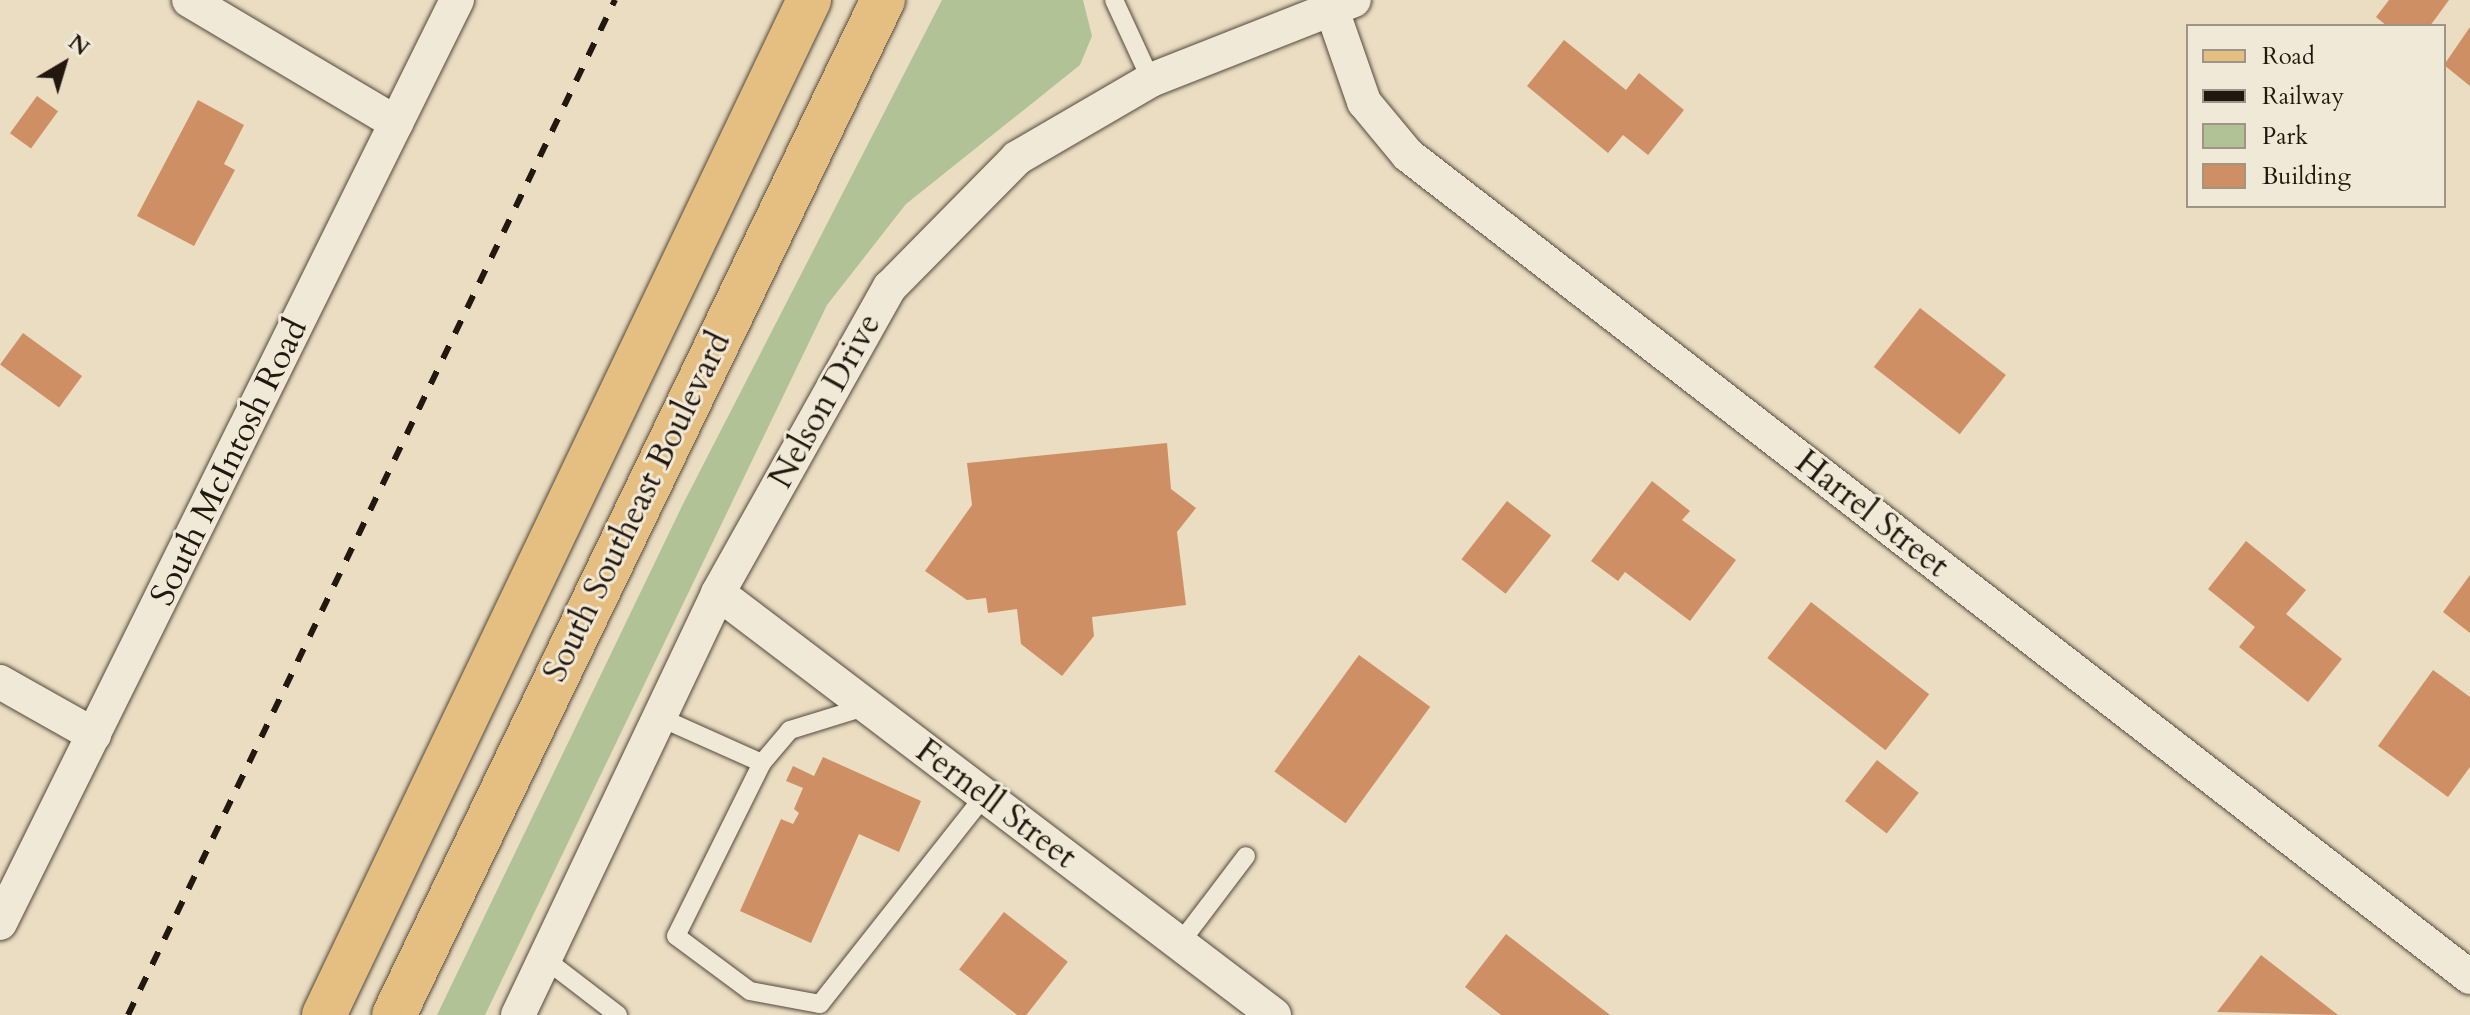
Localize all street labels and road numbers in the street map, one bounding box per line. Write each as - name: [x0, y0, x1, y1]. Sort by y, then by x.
- street label: Nelson Drive: [760, 306, 890, 496]
- street label: South McIntosh Road: [142, 312, 316, 612]
- street label: South Southeast Boulevard: [534, 325, 740, 689]
- street label: Harrel Street: [1787, 442, 1957, 586]
- street label: Fernell Street: [908, 730, 1084, 878]

